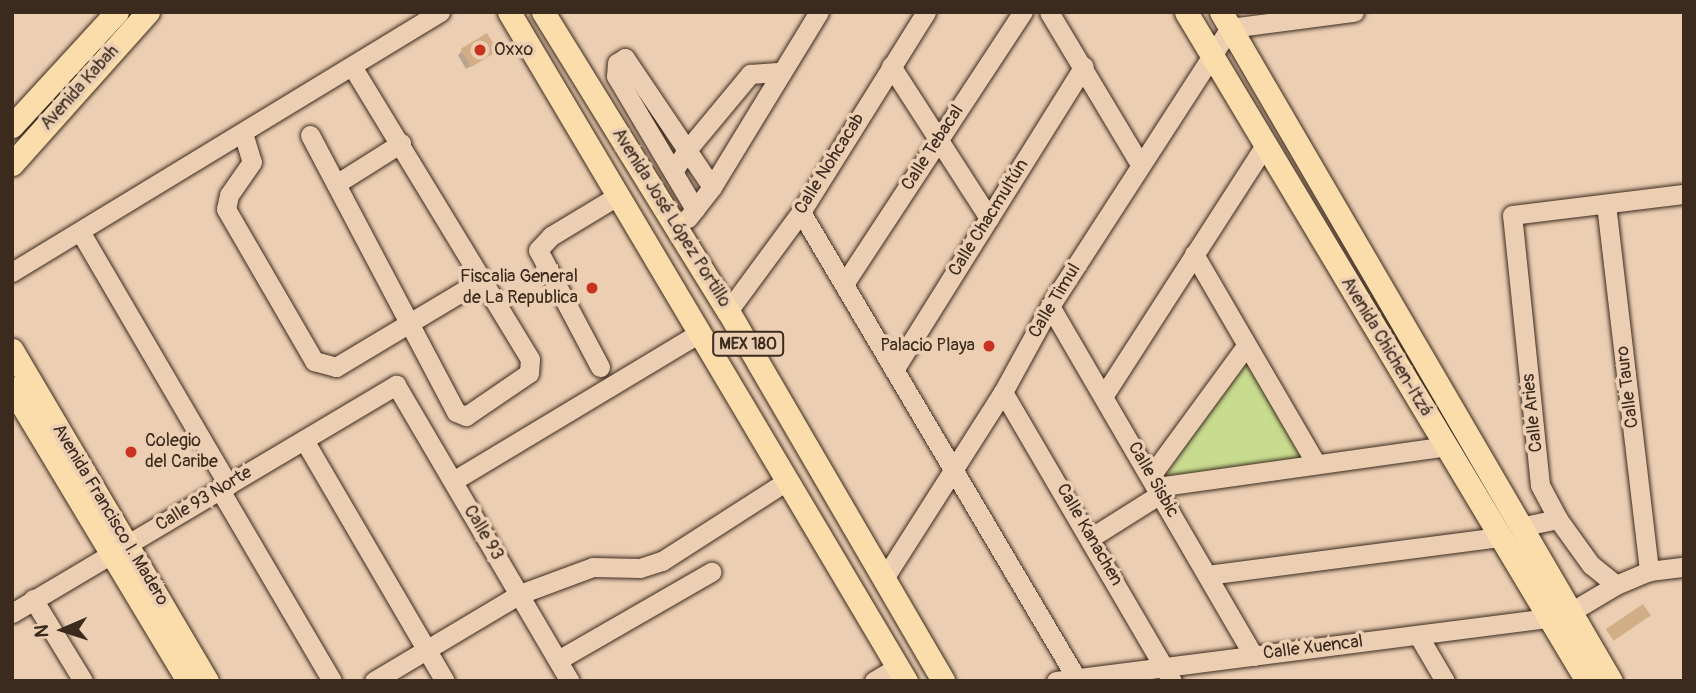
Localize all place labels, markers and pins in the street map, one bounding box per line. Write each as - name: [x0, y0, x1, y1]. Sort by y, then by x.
- place label: Oxxo: [494, 39, 533, 61]
- marker: Oxxo: [472, 42, 488, 58]
- place label: Fiscalia General de La Republica: [460, 267, 578, 310]
- marker: Fiscalia General de La Republica: [584, 280, 600, 296]
- place label: Palacio Playa: [880, 335, 975, 357]
- marker: Palacio Playa: [981, 338, 997, 354]
- place label: Colegio del Caribe: [145, 431, 218, 474]
- marker: Colegio del Caribe: [123, 444, 139, 460]

